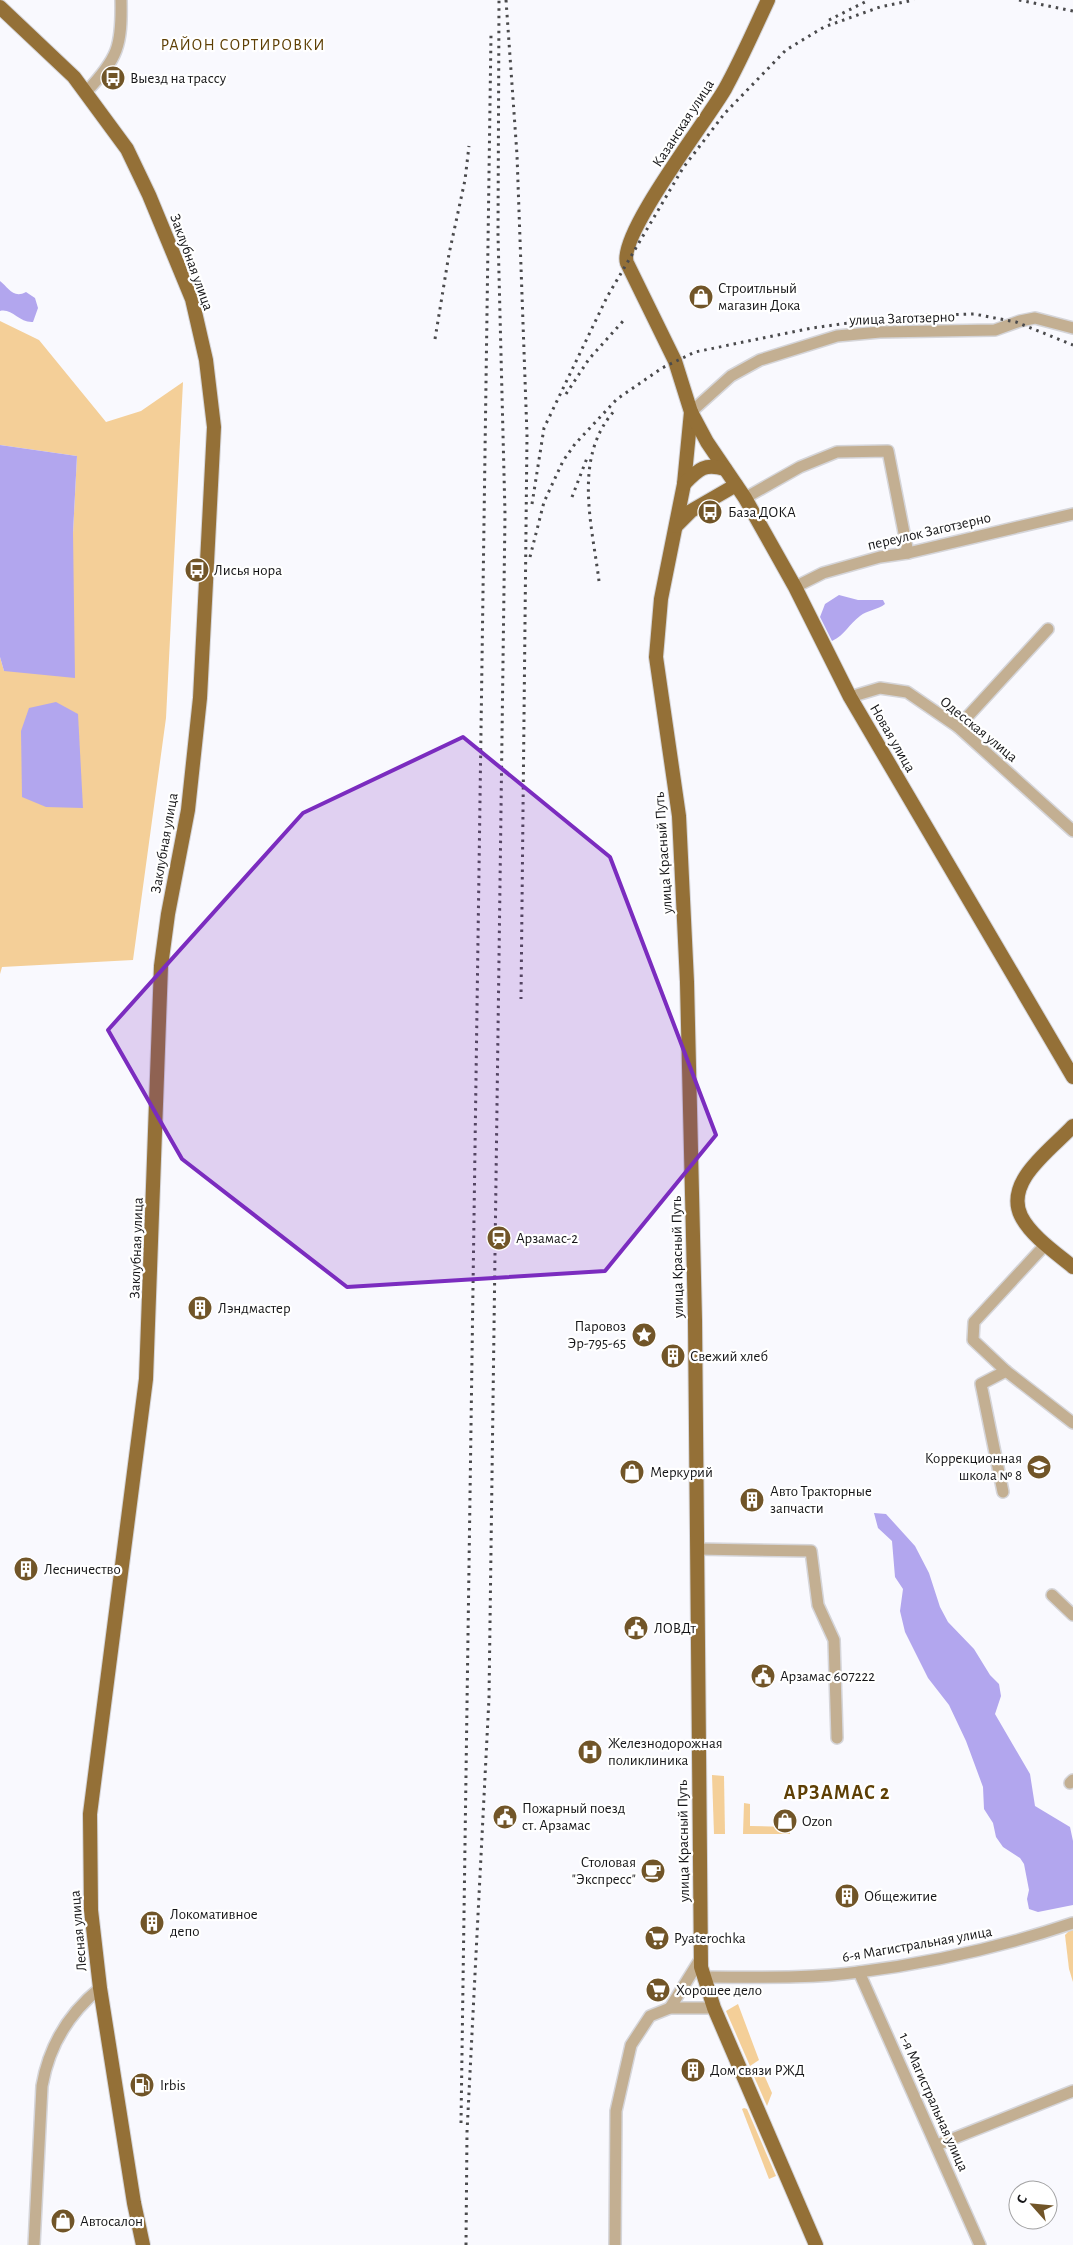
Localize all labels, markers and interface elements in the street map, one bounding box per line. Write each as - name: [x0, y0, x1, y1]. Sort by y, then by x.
- district label: РАЙОН СОРТИРОВКИ: [160, 36, 326, 53]
- bus stop icon: Выезд на трассу: [100, 65, 126, 91]
- place label: Выезд на трассу: [130, 71, 227, 86]
- street label: Казанская улица: [650, 77, 717, 170]
- street label: Заклубная улица: [167, 212, 216, 313]
- place label: Строитльный магазин Дока: [718, 281, 801, 313]
- shop icon: Строитльный магазин Дока: [688, 284, 714, 310]
- street label: улица Заготзерно: [848, 309, 955, 328]
- bus stop icon: База ДОКА: [697, 499, 723, 525]
- place label: База ДОКА: [728, 505, 796, 520]
- street label: переулок Заготзерно: [866, 510, 992, 553]
- bus stop icon: Лисья нора: [184, 557, 210, 583]
- place label: Лисья нора: [214, 563, 282, 578]
- street label: Одесская улица: [937, 694, 1020, 765]
- street label: Новая улица: [867, 701, 918, 775]
- street label: улица Красный Путь: [652, 791, 675, 915]
- street label: Заклубная улица: [148, 792, 181, 894]
- street label: улица Красный Путь: [669, 1195, 686, 1319]
- street label: Заклубная улица: [127, 1197, 146, 1299]
- station icon: Арзамас-2: [486, 1225, 512, 1251]
- place label: Арзамас-2: [516, 1231, 578, 1246]
- building icon: Лэндмастер: [187, 1295, 213, 1321]
- place label: Лэндмастер: [218, 1301, 291, 1316]
- place label: Паровоз Эр-795-65: [568, 1319, 626, 1351]
- place icon: Паровоз Эр-795-65: [631, 1322, 657, 1348]
- building icon: Свежий хлеб: [660, 1343, 686, 1369]
- place label: Свежий хлеб: [690, 1349, 768, 1364]
- place label: Коррекционная школа № 8: [925, 1451, 1022, 1483]
- school or university icon: Коррекционная школа № 8: [1026, 1454, 1052, 1480]
- shop icon: Меркурий: [619, 1459, 645, 1485]
- place label: Меркурий: [650, 1465, 713, 1480]
- place label: Авто Тракторные запчасти: [770, 1484, 872, 1516]
- building icon: Авто Тракторные запчасти: [739, 1487, 765, 1513]
- building icon: Лесничество: [13, 1556, 39, 1582]
- place label: Лесничество: [44, 1562, 121, 1577]
- public building icon: ЛОВДт: [623, 1615, 649, 1641]
- place label: ЛОВДт: [654, 1621, 697, 1636]
- public building icon: Арзамас 607222: [750, 1663, 776, 1689]
- place label: Арзамас 607222: [780, 1669, 875, 1684]
- place label: Железнодорожная поликлиника: [608, 1736, 723, 1768]
- hospital icon: Железнодорожная поликлиника: [577, 1739, 603, 1765]
- street label: улица Красный Путь: [675, 1779, 692, 1903]
- district label: АРЗАМАС 2: [784, 1783, 890, 1803]
- place label: Пожарный поезд ст. Арзамас: [522, 1801, 625, 1833]
- public building icon: Пожарный поезд ст. Арзамас: [492, 1804, 518, 1830]
- shop icon: Ozon: [772, 1808, 798, 1834]
- place label: Ozon: [802, 1814, 832, 1829]
- place label: Столовая "Экспресс": [572, 1855, 636, 1887]
- cafe icon: Столовая "Экспресс": [640, 1858, 666, 1884]
- building icon: Общежитие: [834, 1883, 860, 1909]
- place label: Общежитие: [864, 1889, 937, 1904]
- street label: Лесная улица: [67, 1890, 90, 1972]
- place label: Локомативное депо: [170, 1907, 258, 1939]
- building icon: Локомативное депо: [139, 1910, 165, 1936]
- street label: 6-я Магистральная улица: [841, 1924, 993, 1965]
- supermarket icon: Pyaterochka: [644, 1925, 670, 1951]
- place label: Pyaterochka: [674, 1931, 746, 1946]
- supermarket icon: Хорошее дело: [645, 1977, 671, 2003]
- place label: Хорошее дело: [676, 1983, 762, 1998]
- street label: 1-я Магистральная улица: [896, 2031, 971, 2174]
- building icon: Дом связи РЖД: [680, 2057, 706, 2083]
- place label: Дом связи РЖД: [710, 2063, 805, 2078]
- fuel station icon: Irbis: [129, 2072, 155, 2098]
- place label: Irbis: [160, 2078, 186, 2093]
- north arrow: [1008, 2180, 1058, 2230]
- text: С: [1014, 2193, 1030, 2206]
- shop icon: Автосалон: [50, 2208, 76, 2234]
- place label: Автосалон: [80, 2214, 143, 2229]

